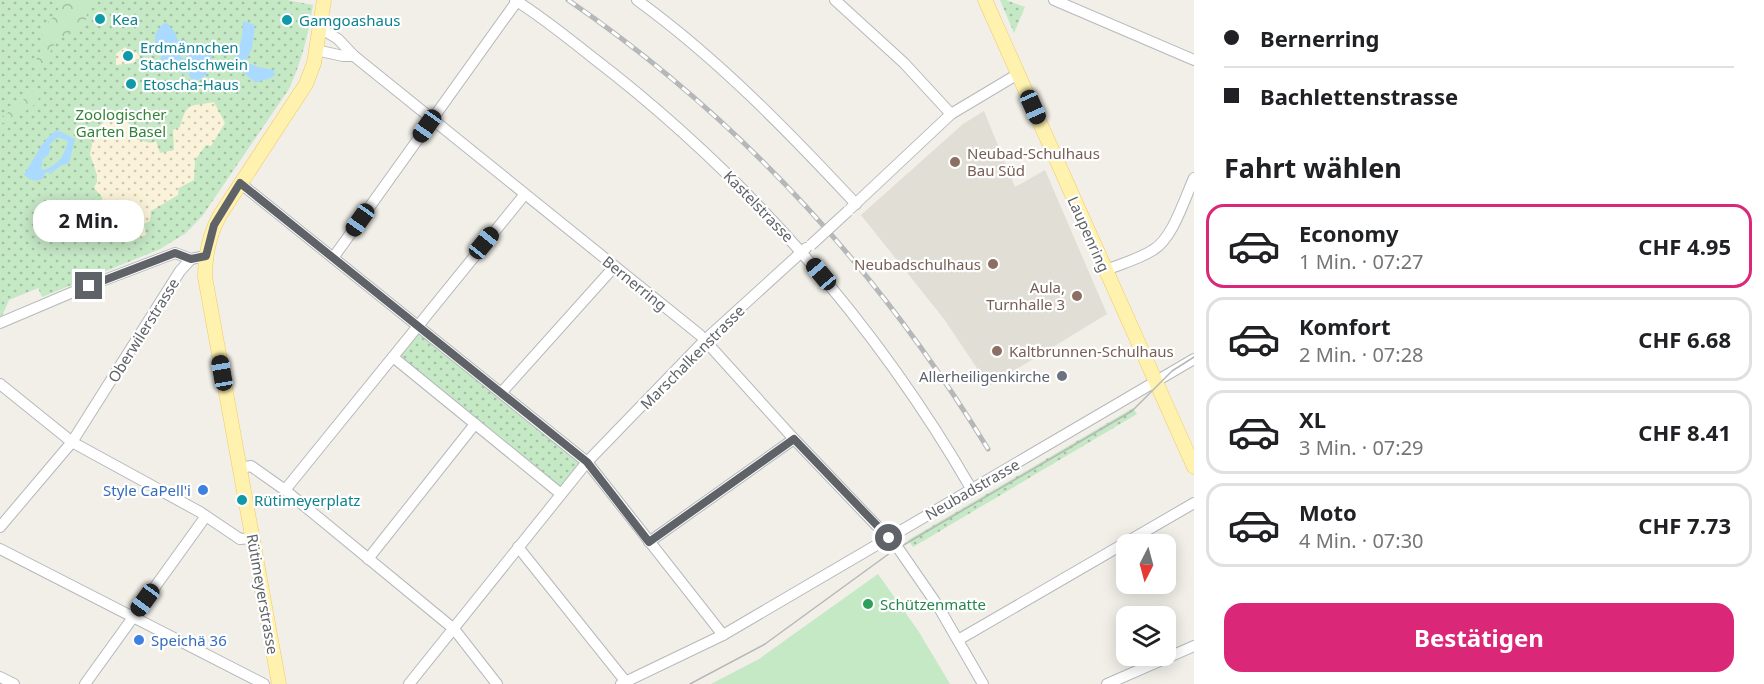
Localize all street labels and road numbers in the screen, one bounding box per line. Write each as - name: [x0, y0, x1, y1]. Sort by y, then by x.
- street label: Kastelstrasse: [720, 166, 798, 246]
- street label: Laupenring: [1063, 193, 1115, 275]
- street label: Bernerring: [599, 251, 671, 315]
- street label: Oberwilerstrasse: [103, 274, 183, 386]
- street label: Marschalkenstrasse: [636, 301, 748, 413]
- street label: Neubadstrasse: [921, 454, 1023, 524]
- street label: Rütimeyerstrasse: [243, 532, 283, 656]

